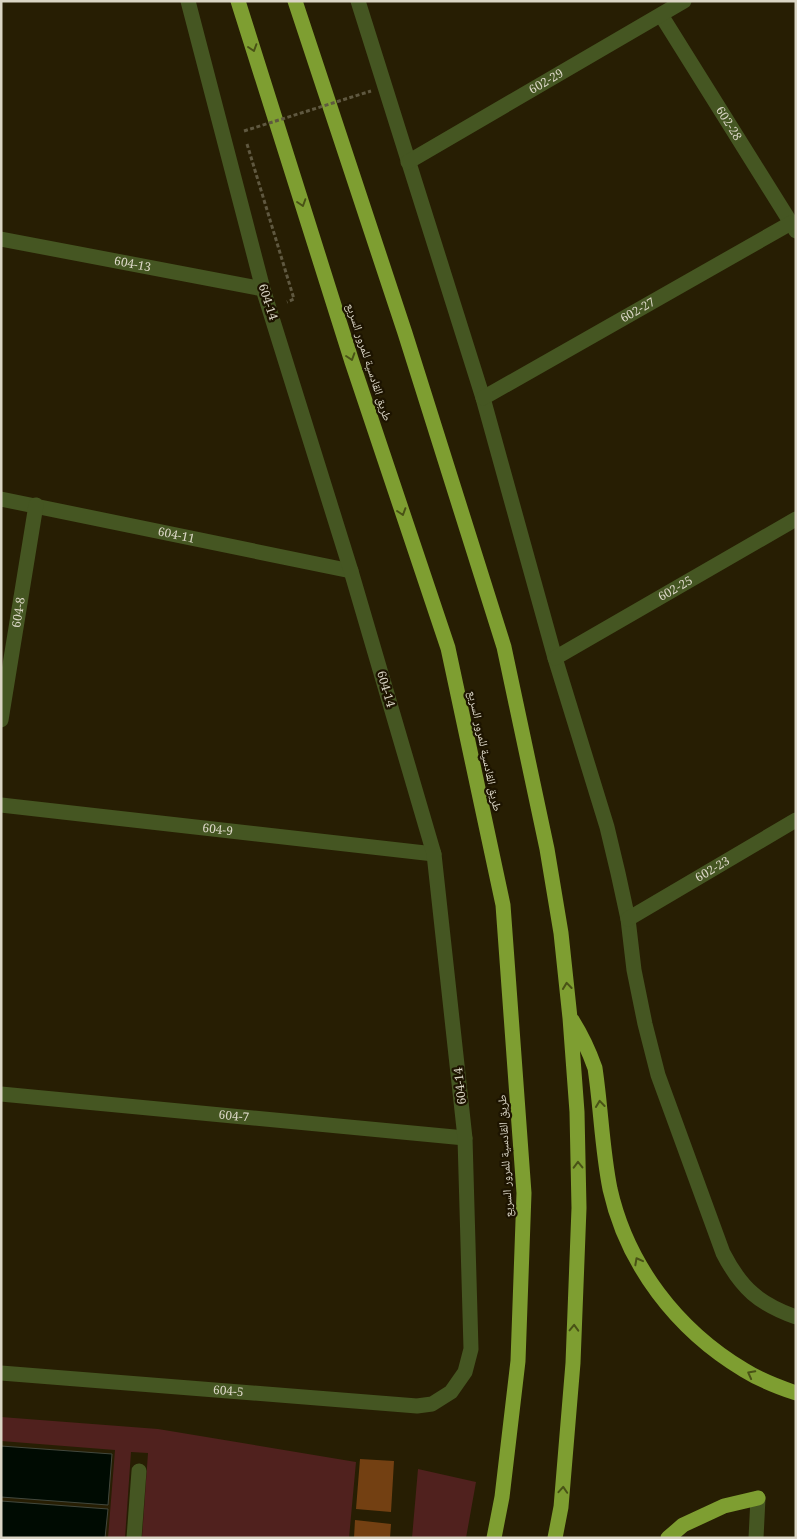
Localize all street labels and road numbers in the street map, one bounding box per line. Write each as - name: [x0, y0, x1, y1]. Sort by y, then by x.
- street label: 602-29: [526, 64, 566, 98]
- street label: 602-28: [712, 103, 747, 144]
- street label: 604-13: [113, 252, 153, 276]
- street label: 604-14: [255, 281, 282, 322]
- street label: 602-27: [617, 293, 658, 326]
- street label: طريق القادسية للمرور السريع: [342, 301, 397, 423]
- street label: 604-11: [156, 522, 196, 547]
- street label: 602-25: [655, 571, 696, 605]
- street label: 604-8: [7, 596, 29, 629]
- street label: 604-14: [373, 669, 400, 709]
- street label: طريق القادسية للمرور السريع: [464, 689, 507, 813]
- street label: 604-9: [202, 819, 234, 839]
- street label: 602-23: [692, 852, 733, 886]
- street label: 604-14: [449, 1066, 470, 1105]
- street label: طريق القادسية للمرور السريع: [493, 1094, 516, 1218]
- street label: 604-7: [218, 1106, 250, 1126]
- street label: 604-5: [212, 1381, 244, 1400]

